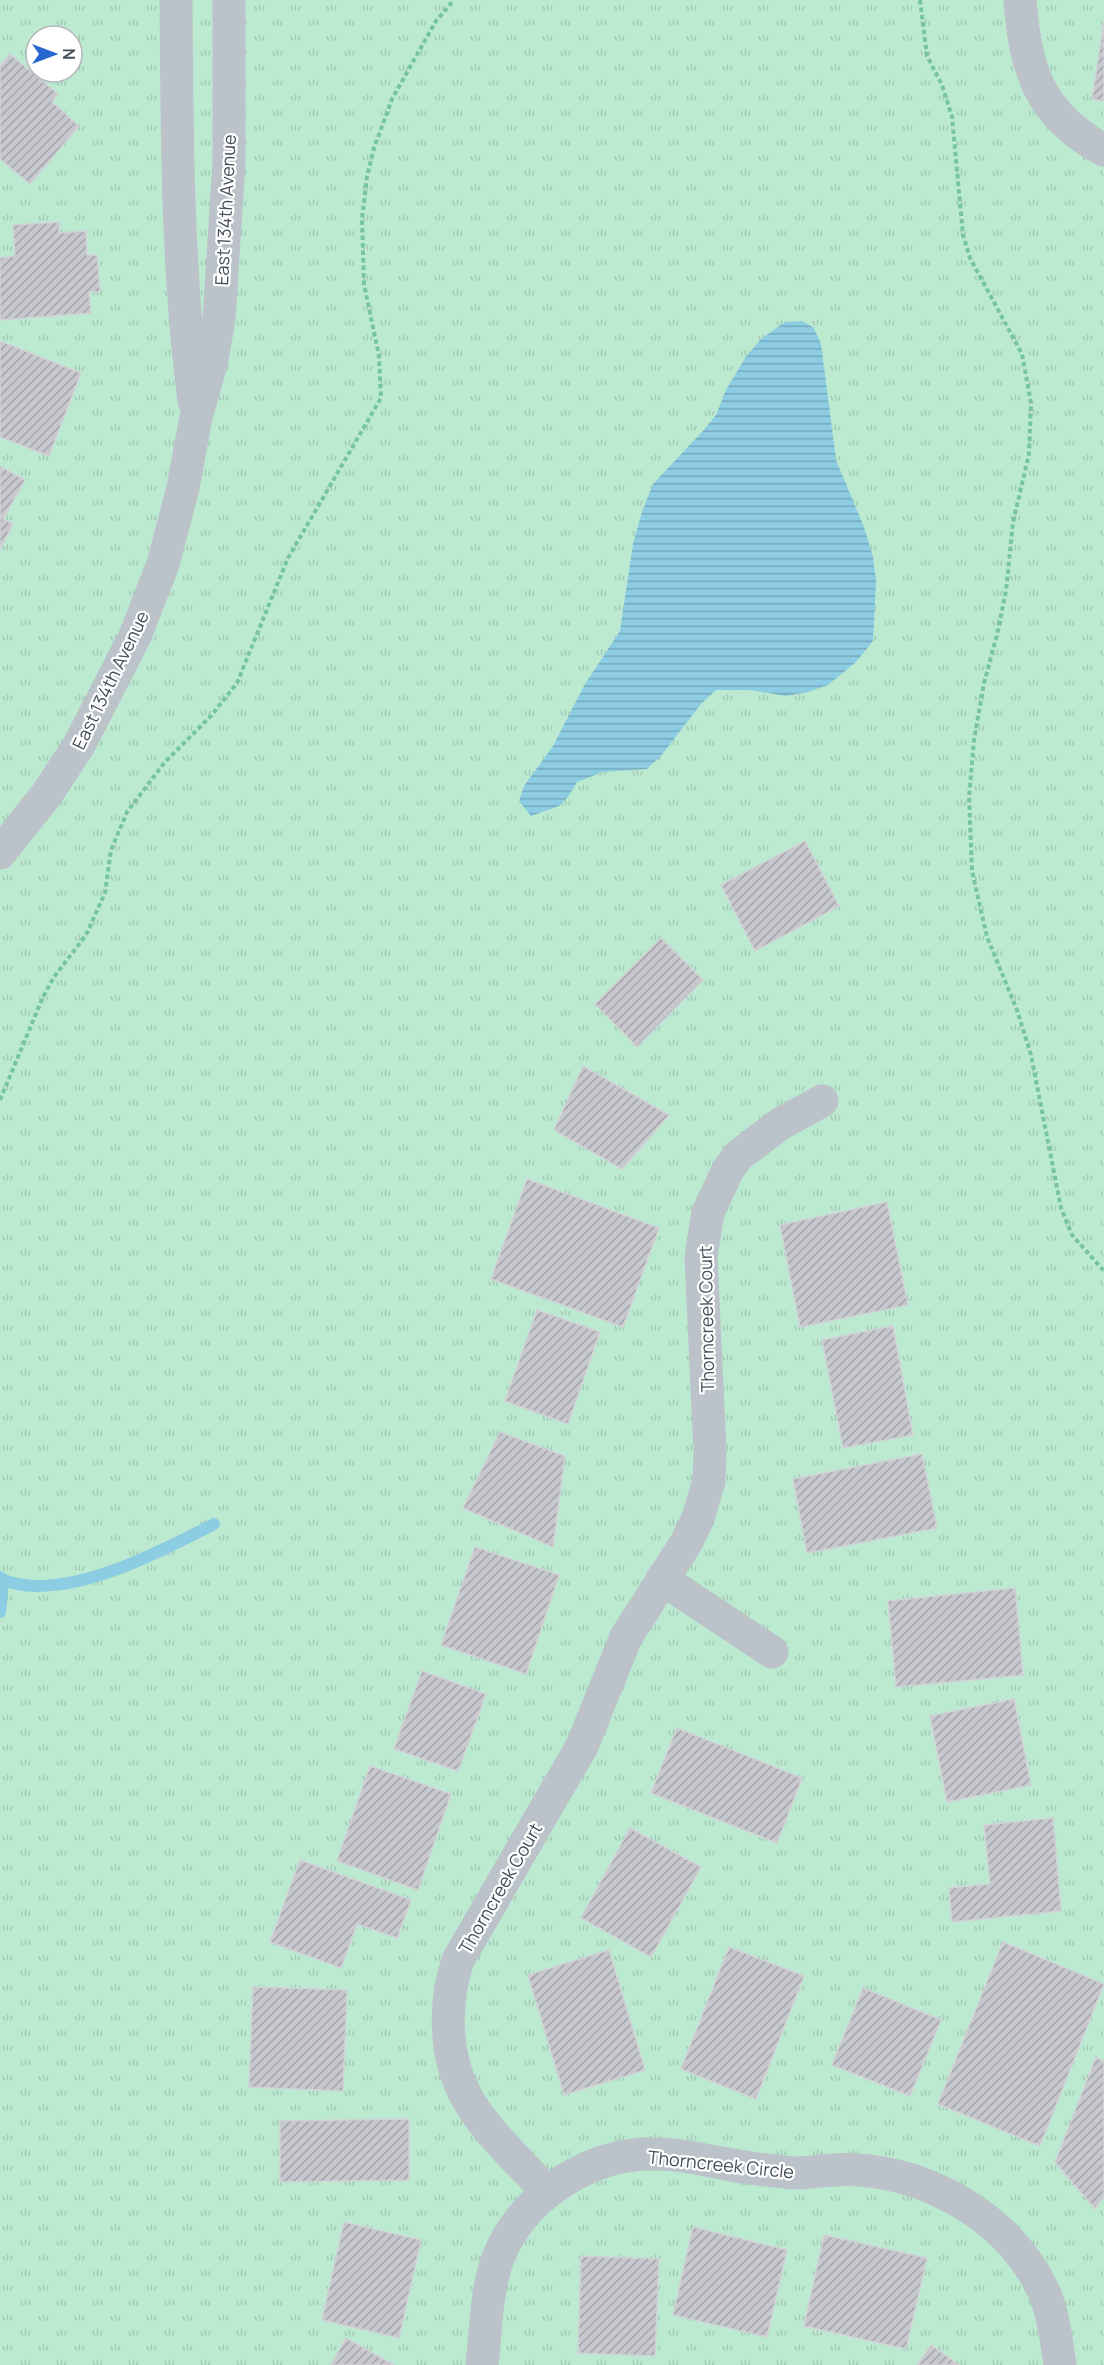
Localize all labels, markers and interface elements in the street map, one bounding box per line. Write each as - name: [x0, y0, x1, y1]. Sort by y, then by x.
- north arrow: [24, 24, 84, 84]
- text: N: [58, 48, 80, 60]
- street label: East 134th Avenue: [209, 134, 241, 286]
- street label: East 134th Avenue: [66, 607, 154, 753]
- street label: Thorncreek Court: [693, 1245, 719, 1393]
- street label: Thorncreek Court: [453, 1818, 547, 1958]
- street label: Thorncreek Circle: [647, 2144, 795, 2184]

